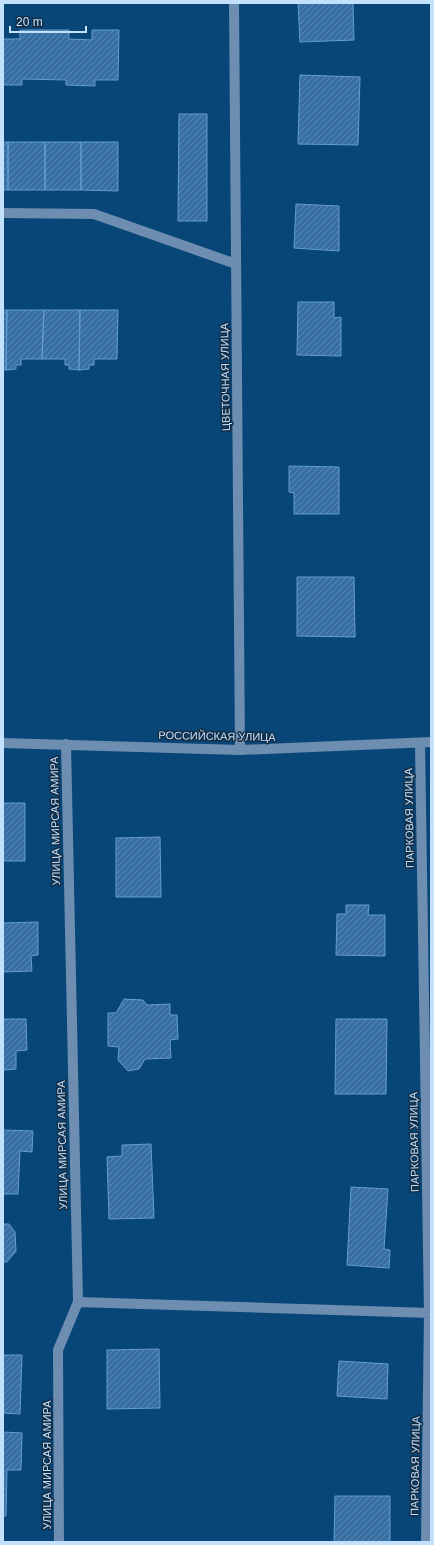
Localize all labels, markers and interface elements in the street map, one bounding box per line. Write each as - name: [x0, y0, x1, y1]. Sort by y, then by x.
- scale bar: [10, 8, 86, 34]
- text: 20 m: [16, 15, 43, 29]
- street label: ЦВЕТОЧНАЯ УЛИЦА: [218, 322, 232, 431]
- street label: РОССИЙСКАЯ УЛИЦА: [158, 729, 276, 743]
- street label: УЛИЦА МИРСАЯ АМИРА: [48, 756, 62, 886]
- street label: ПАРКОВАЯ УЛИЦА: [402, 767, 416, 868]
- street label: УЛИЦА МИРСАЯ АМИРА: [55, 1080, 69, 1210]
- street label: ПАРКОВАЯ УЛИЦА: [407, 1091, 421, 1192]
- street label: УЛИЦА МИРСАЯ АМИРА: [41, 1400, 53, 1529]
- street label: ПАРКОВАЯ УЛИЦА: [408, 1415, 422, 1516]

